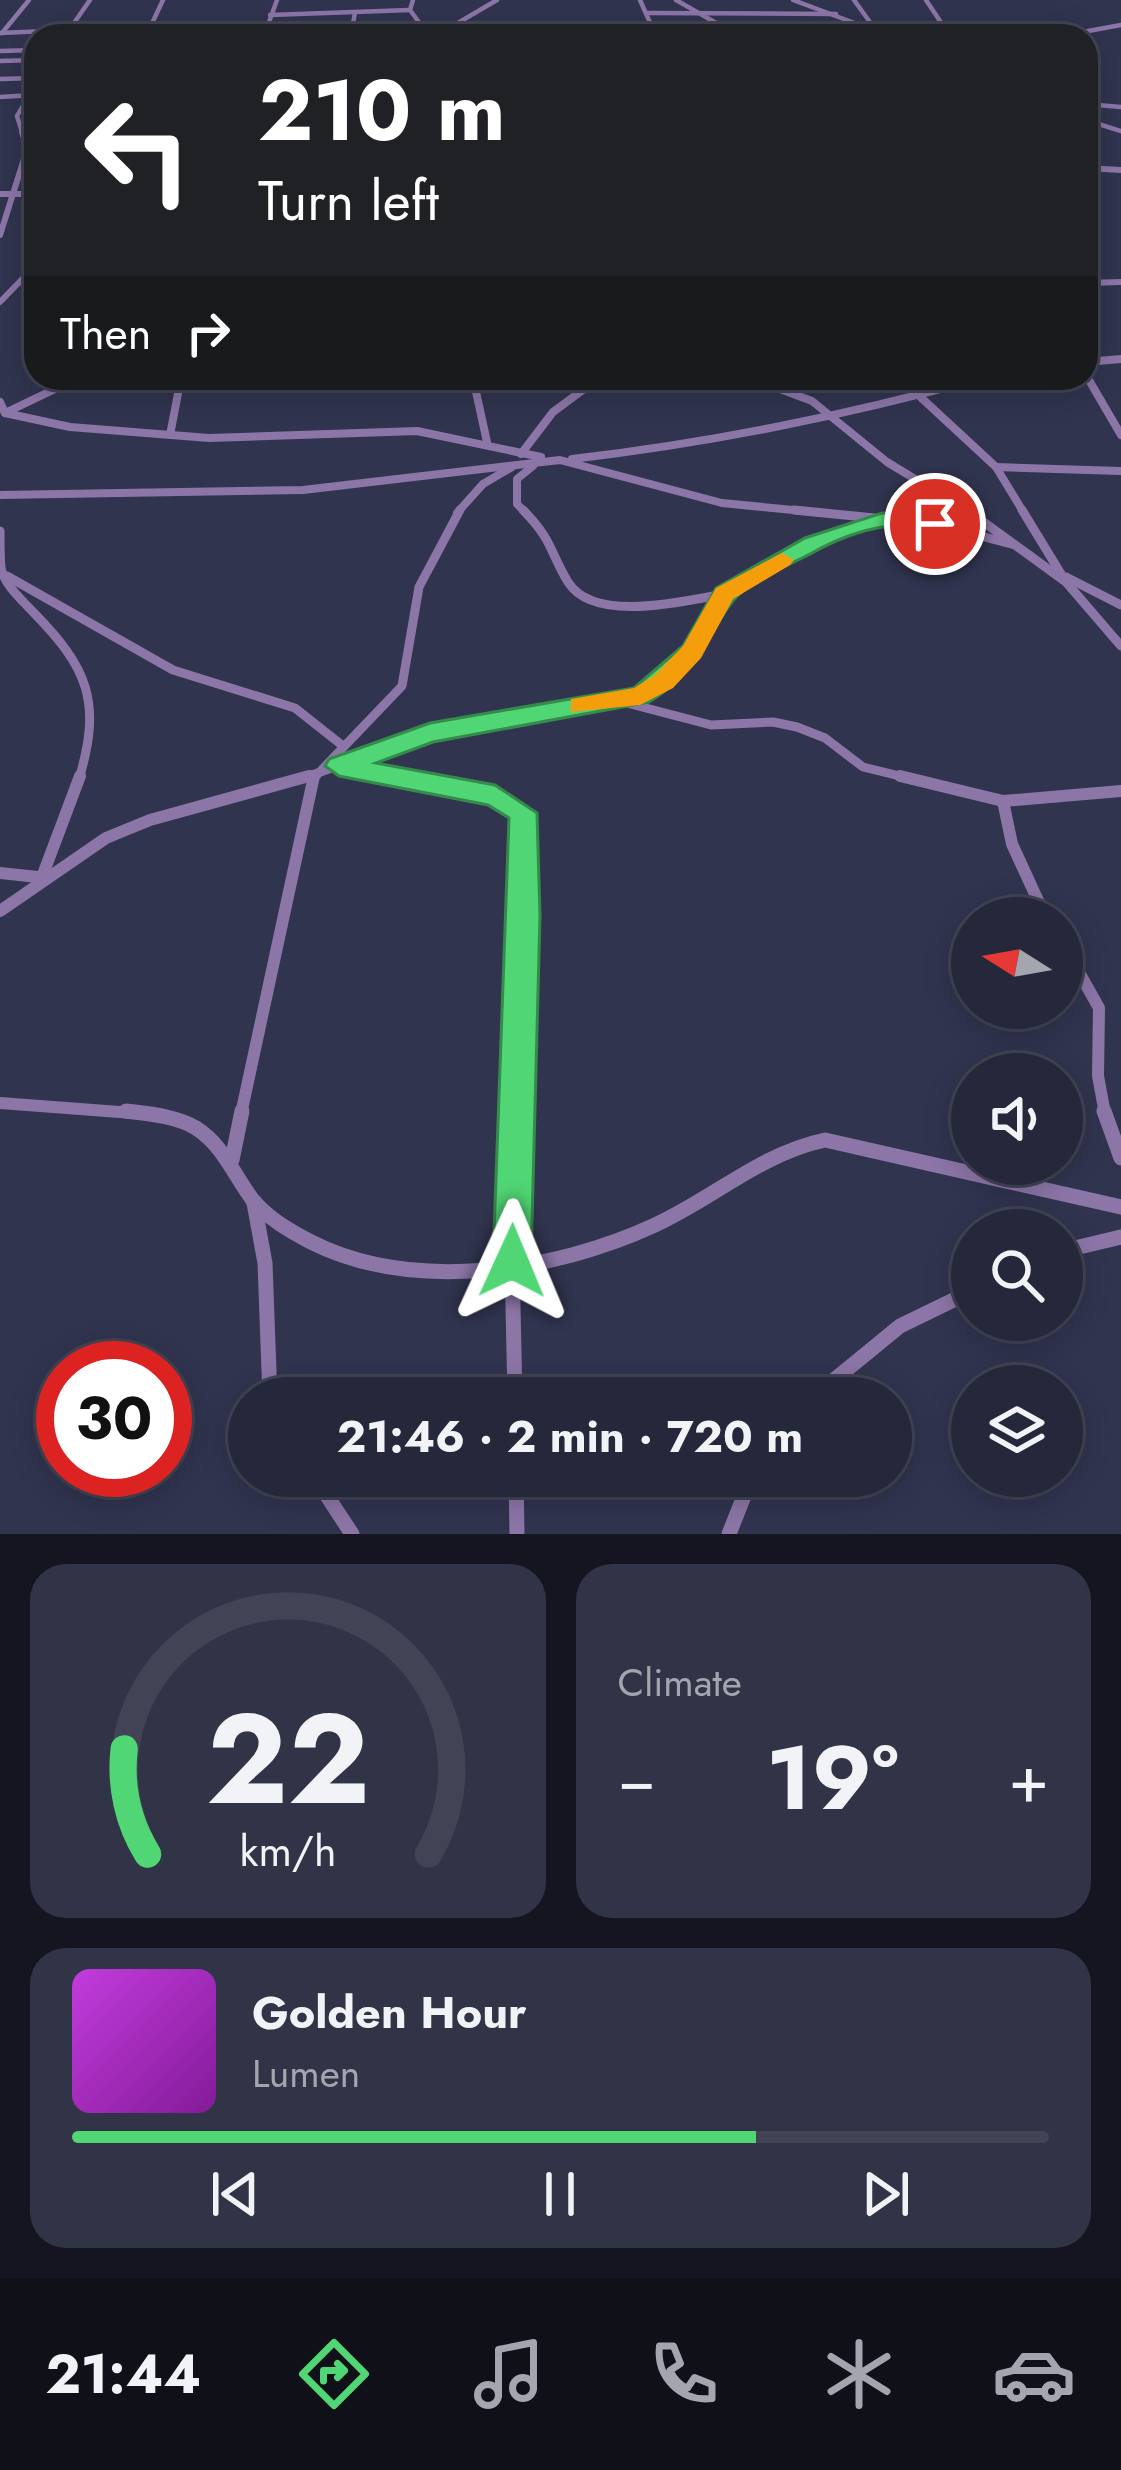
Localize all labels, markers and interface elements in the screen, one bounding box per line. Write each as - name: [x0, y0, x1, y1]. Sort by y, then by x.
- text: 210 m: [258, 50, 506, 172]
- icon: left: [60, 72, 216, 228]
- text: Turn left: [258, 162, 439, 240]
- icon: right: [175, 300, 241, 366]
- text: Then: [60, 301, 151, 366]
- pin: [884, 473, 986, 575]
- icon: arrive: [902, 491, 968, 557]
- north arrow: [951, 897, 1083, 1029]
- map controls: [951, 897, 1083, 1497]
- button: sound: [951, 1053, 1083, 1185]
- position arrow: [449, 1198, 575, 1324]
- button: search: [951, 1209, 1083, 1341]
- speed limit sign: 30: [36, 1341, 192, 1497]
- button: layers: [951, 1365, 1083, 1497]
- text: 21:46 · 2 min · 720 m: [337, 1404, 803, 1469]
- text: Climate: [618, 1654, 742, 1711]
- text: 22: [206, 1669, 370, 1850]
- text: 19°: [766, 1713, 899, 1843]
- text: −: [618, 1731, 656, 1827]
- text: +: [1008, 1731, 1049, 1827]
- text: km/h: [239, 1820, 336, 1882]
- text: Golden Hour: [252, 1980, 527, 2045]
- text: Lumen: [252, 2045, 360, 2102]
- icon: previous: [202, 2161, 268, 2227]
- icon: pause: [527, 2161, 593, 2227]
- icon: next: [853, 2161, 919, 2227]
- icon: directions: [292, 2332, 376, 2416]
- icon: music: [467, 2332, 551, 2416]
- icon: phone: [642, 2332, 726, 2416]
- icon: climate: [817, 2332, 901, 2416]
- icon: car: [992, 2332, 1076, 2416]
- text: 21:44: [45, 2335, 201, 2413]

